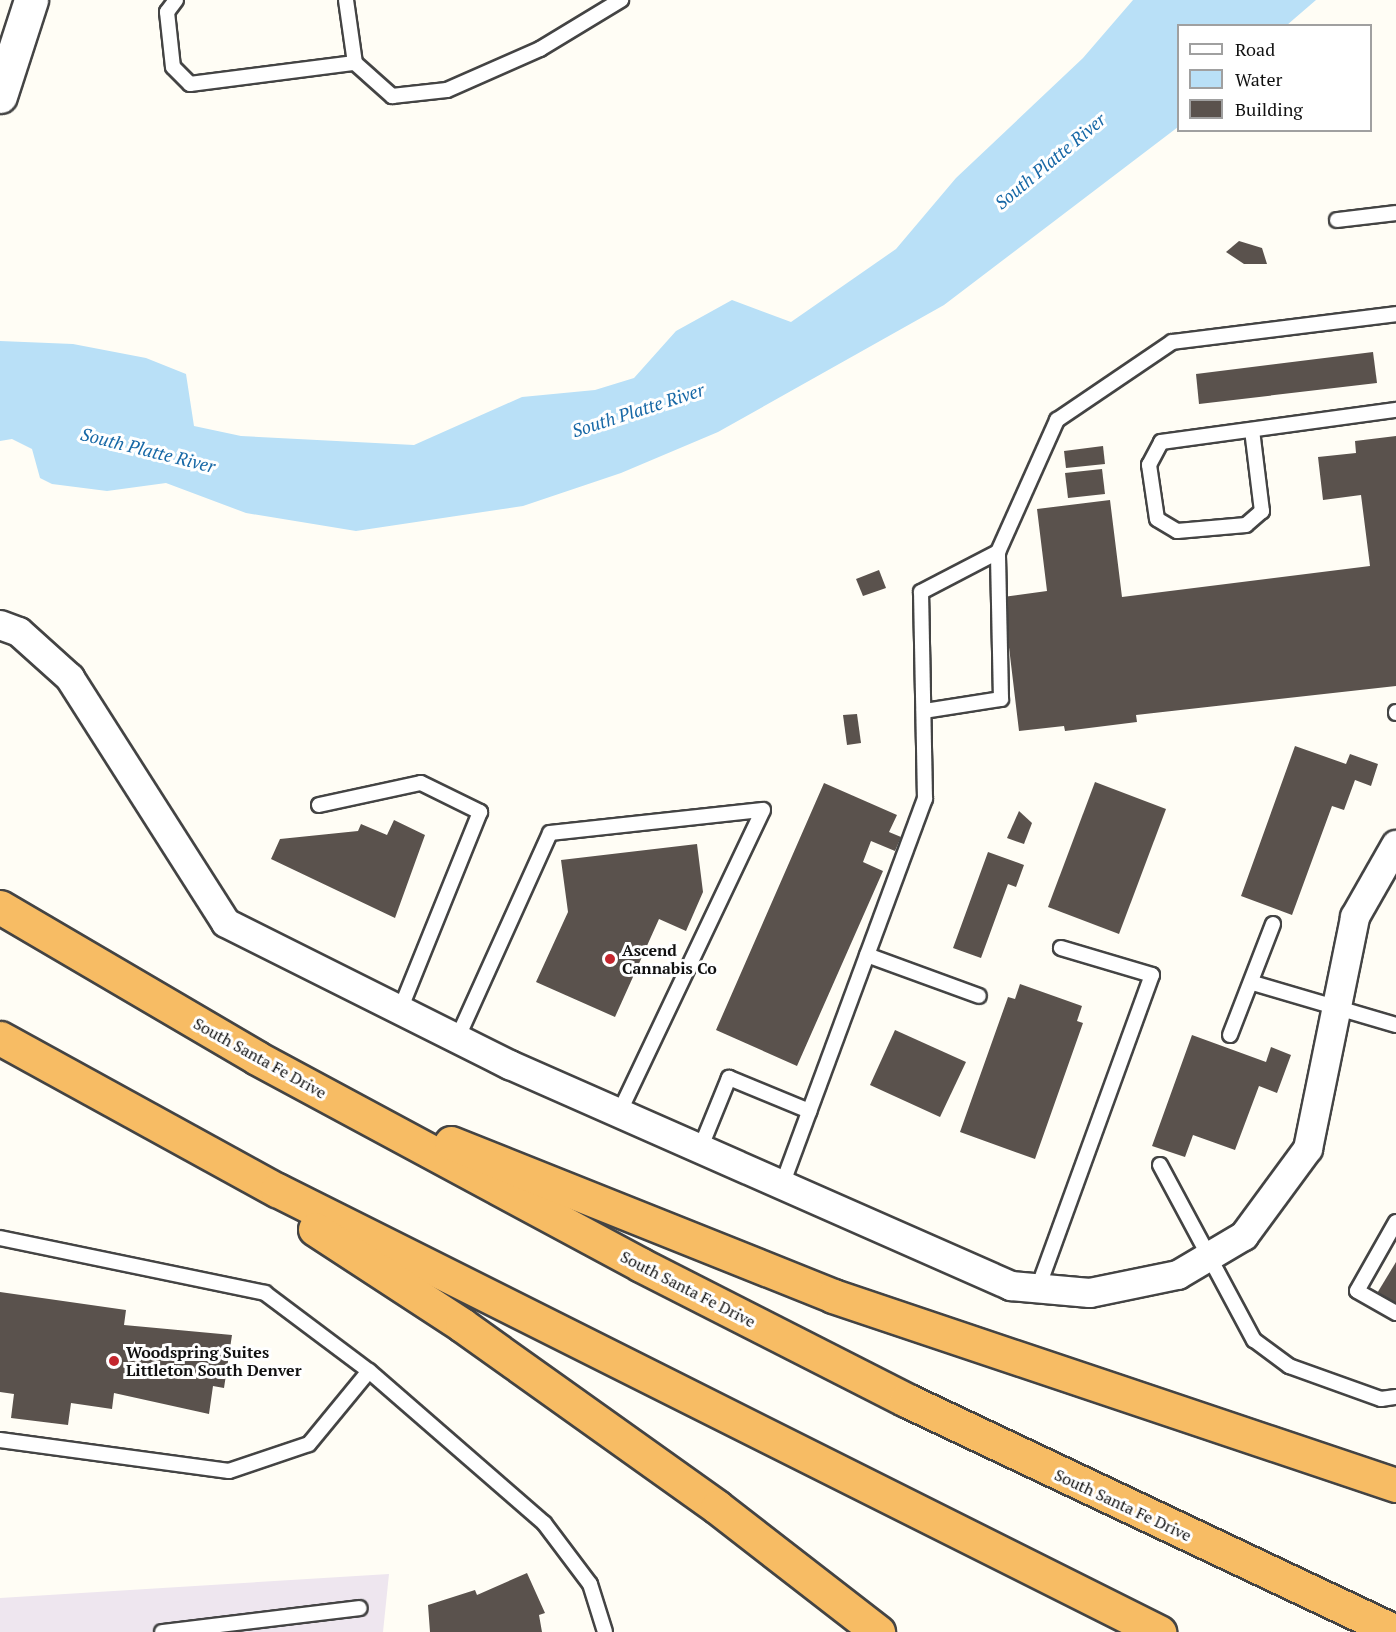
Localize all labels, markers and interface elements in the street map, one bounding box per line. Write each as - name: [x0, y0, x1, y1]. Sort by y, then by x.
- legend: [1177, 24, 1372, 132]
- text: Road: [1235, 37, 1275, 61]
- text: Water: [1235, 67, 1282, 91]
- text: Building: [1235, 97, 1303, 121]
- water label: South Platte River: [990, 108, 1110, 214]
- water label: South Platte River: [569, 378, 707, 442]
- water label: South Platte River: [79, 423, 217, 477]
- place label: Ascend Cannabis Co: [622, 940, 717, 978]
- marker: Ascend Cannabis Co: [603, 952, 617, 966]
- street label: South Santa Fe Drive: [190, 1014, 330, 1102]
- street label: South Santa Fe Drive: [617, 1247, 759, 1331]
- place label: Woodspring Suites Littleton South Denver: [126, 1342, 302, 1380]
- marker: Woodspring Suites Littleton South Denver: [107, 1354, 121, 1368]
- street label: South Santa Fe Drive: [1052, 1465, 1194, 1545]

